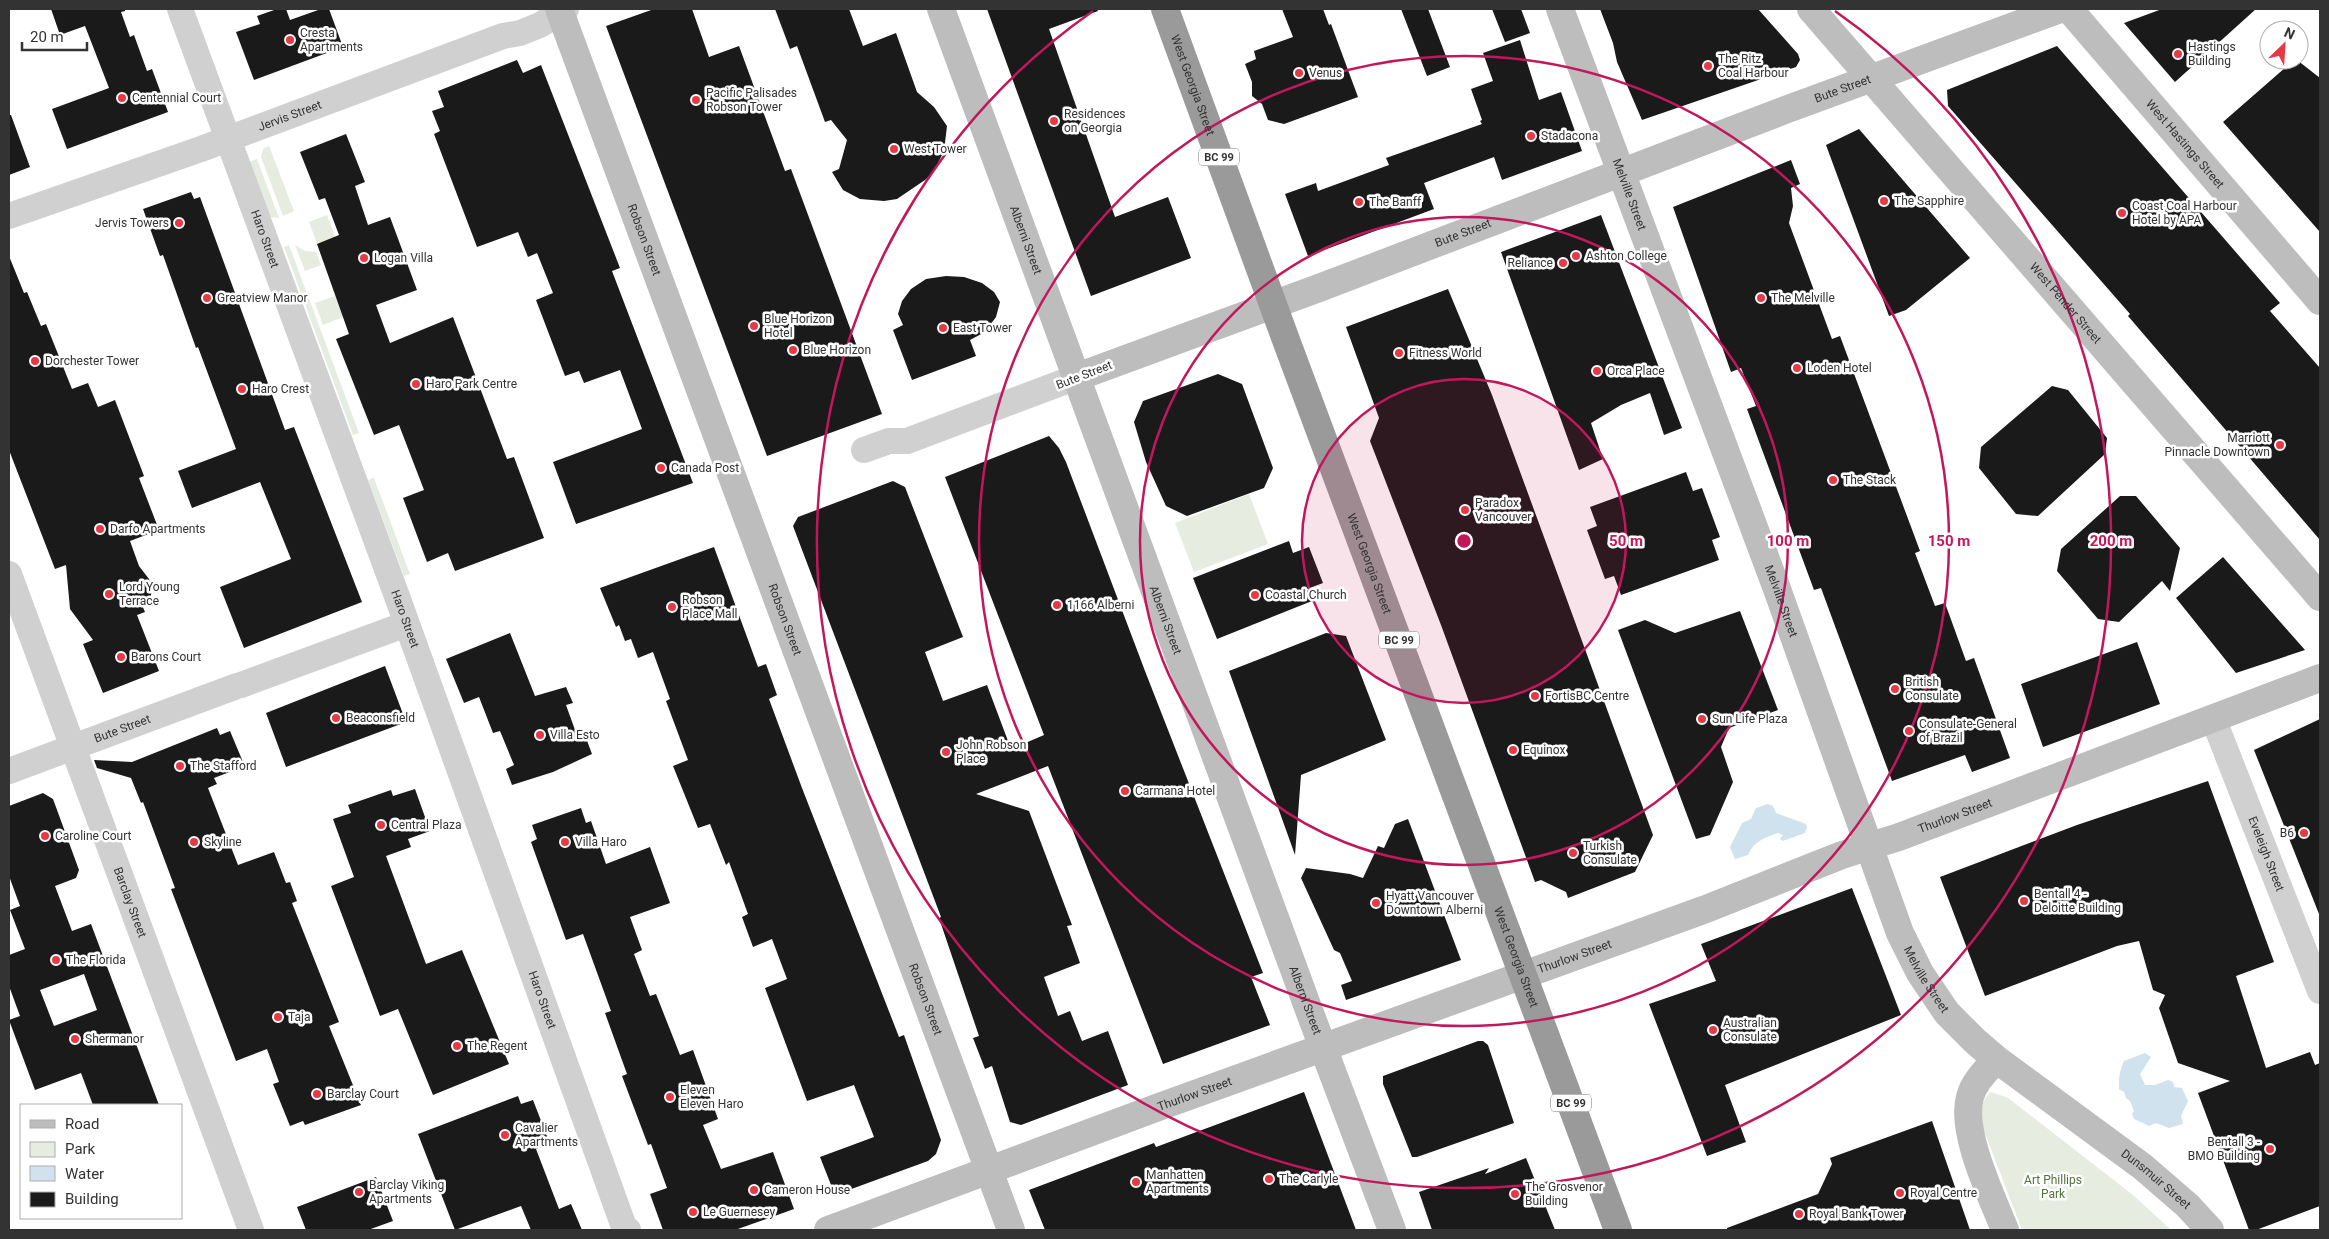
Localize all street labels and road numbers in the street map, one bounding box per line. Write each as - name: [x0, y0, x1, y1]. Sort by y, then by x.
- street label: West Georgia Street: [1168, 33, 1218, 137]
- street label: Bute Street: [1812, 72, 1873, 106]
- street label: West Hastings Street: [2143, 97, 2227, 191]
- street label: Jervis Street: [256, 98, 323, 134]
- road number: BC 99: [1199, 148, 1239, 166]
- street label: Melville Street: [1610, 157, 1649, 232]
- street label: Robson Street: [625, 202, 664, 278]
- street label: Alberni Street: [1007, 204, 1045, 276]
- street label: Haro Street: [248, 208, 282, 270]
- street label: Bute Street: [1433, 216, 1493, 250]
- street label: West Pender Street: [2027, 260, 2104, 346]
- street label: Bute Street: [1054, 358, 1114, 392]
- street label: West Georgia Street: [1344, 511, 1395, 616]
- street label: Melville Street: [1762, 563, 1801, 639]
- street label: Robson Street: [765, 582, 805, 657]
- street label: Alberni Street: [1147, 584, 1185, 656]
- street label: Haro Street: [388, 588, 422, 650]
- road number: BC 99: [1379, 632, 1419, 648]
- street label: Bute Street: [92, 712, 153, 746]
- street label: Thurlow Street: [1916, 795, 1994, 836]
- street label: Eveleigh Street: [2245, 815, 2287, 893]
- street label: Barclay Street: [111, 865, 150, 940]
- street label: West Georgia Street: [1491, 905, 1541, 1009]
- street label: Thurlow Street: [1535, 937, 1614, 976]
- street label: Melville Street: [1901, 944, 1952, 1015]
- street label: Robson Street: [906, 962, 945, 1037]
- street label: Alberni Street: [1286, 964, 1325, 1037]
- street label: Haro Street: [525, 969, 559, 1031]
- street label: Thurlow Street: [1156, 1074, 1234, 1114]
- road number: BC 99: [1551, 1094, 1591, 1112]
- street label: Dunsmuir Street: [2118, 1146, 2194, 1212]

